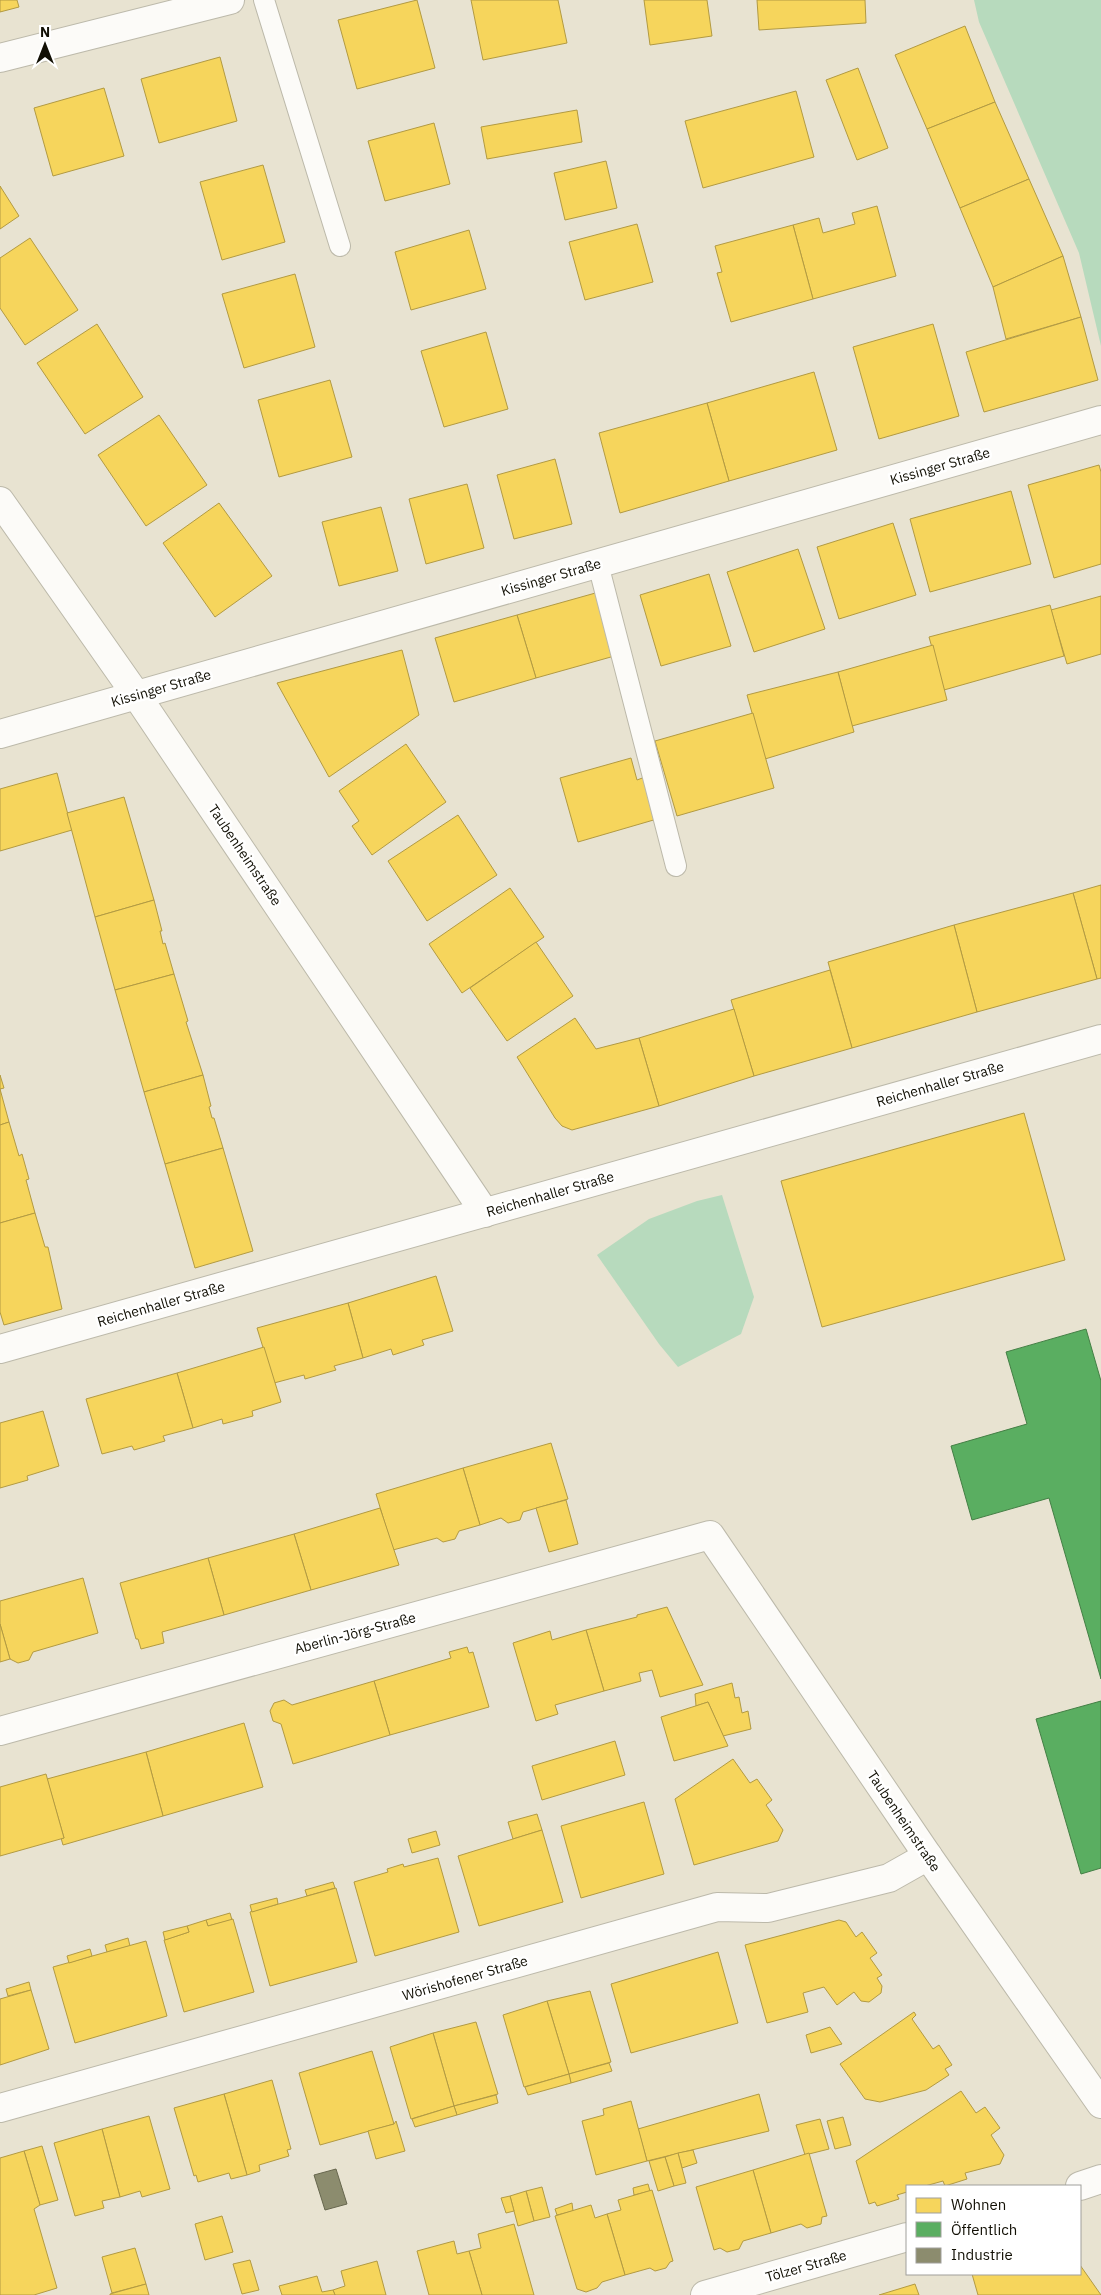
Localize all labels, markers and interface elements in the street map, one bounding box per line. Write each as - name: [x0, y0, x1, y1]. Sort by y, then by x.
- north arrow: [20, 20, 70, 70]
- text: N: [40, 23, 50, 41]
- street label: Kissinger Straße: [888, 443, 992, 489]
- street label: Kissinger Straße: [499, 554, 603, 600]
- street label: Kissinger Straße: [109, 665, 213, 711]
- street label: Taubenheimstraße: [204, 801, 286, 909]
- street label: Reichenhaller Straße: [874, 1057, 1006, 1111]
- street label: Reichenhaller Straße: [484, 1167, 616, 1221]
- street label: Reichenhaller Straße: [95, 1277, 227, 1331]
- street label: Aberlin-Jörg-Straße: [292, 1608, 418, 1658]
- street label: Taubenheimstraße: [863, 1767, 945, 1875]
- street label: Wörishofener Straße: [400, 1951, 530, 2005]
- legend: [906, 2185, 1081, 2275]
- text: Wohnen: [951, 2195, 1006, 2214]
- text: Öffentlich: [951, 2220, 1017, 2239]
- text: Industrie: [951, 2245, 1013, 2264]
- street label: Tölzer Straße: [763, 2246, 849, 2286]

